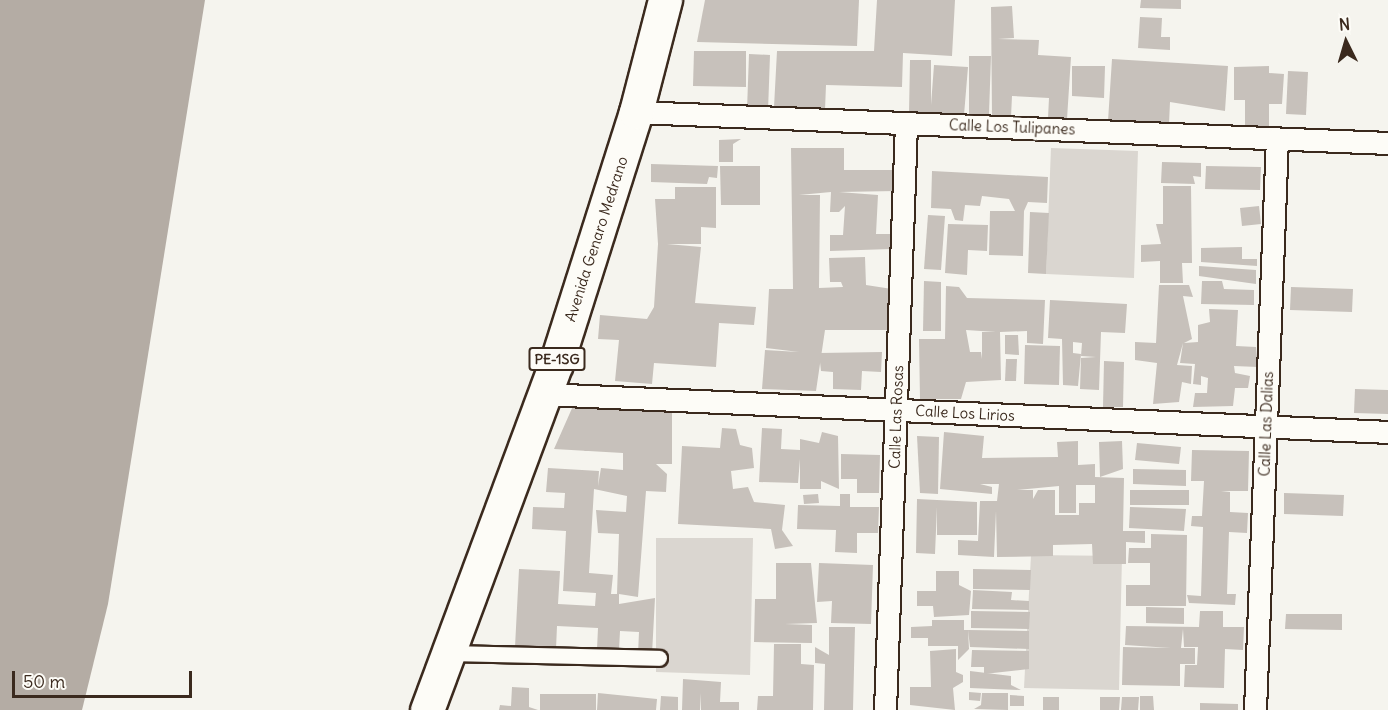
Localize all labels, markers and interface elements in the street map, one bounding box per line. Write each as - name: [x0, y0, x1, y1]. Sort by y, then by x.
- north arrow: [1316, 12, 1376, 72]
- text: N: [1338, 14, 1351, 35]
- street label: Calle Los Tulipanes: [948, 116, 1076, 138]
- street label: Avenida Genaro Medrano: [561, 154, 631, 324]
- road number: PE-1SG: [527, 348, 587, 370]
- street label: Calle Las Rosas: [885, 365, 907, 469]
- street label: Calle Las Dalias: [1255, 371, 1277, 477]
- street label: Calle Los Lirios: [915, 401, 1015, 425]
- scale bar: [15, 659, 195, 697]
- text: 50 m: [23, 670, 65, 693]

